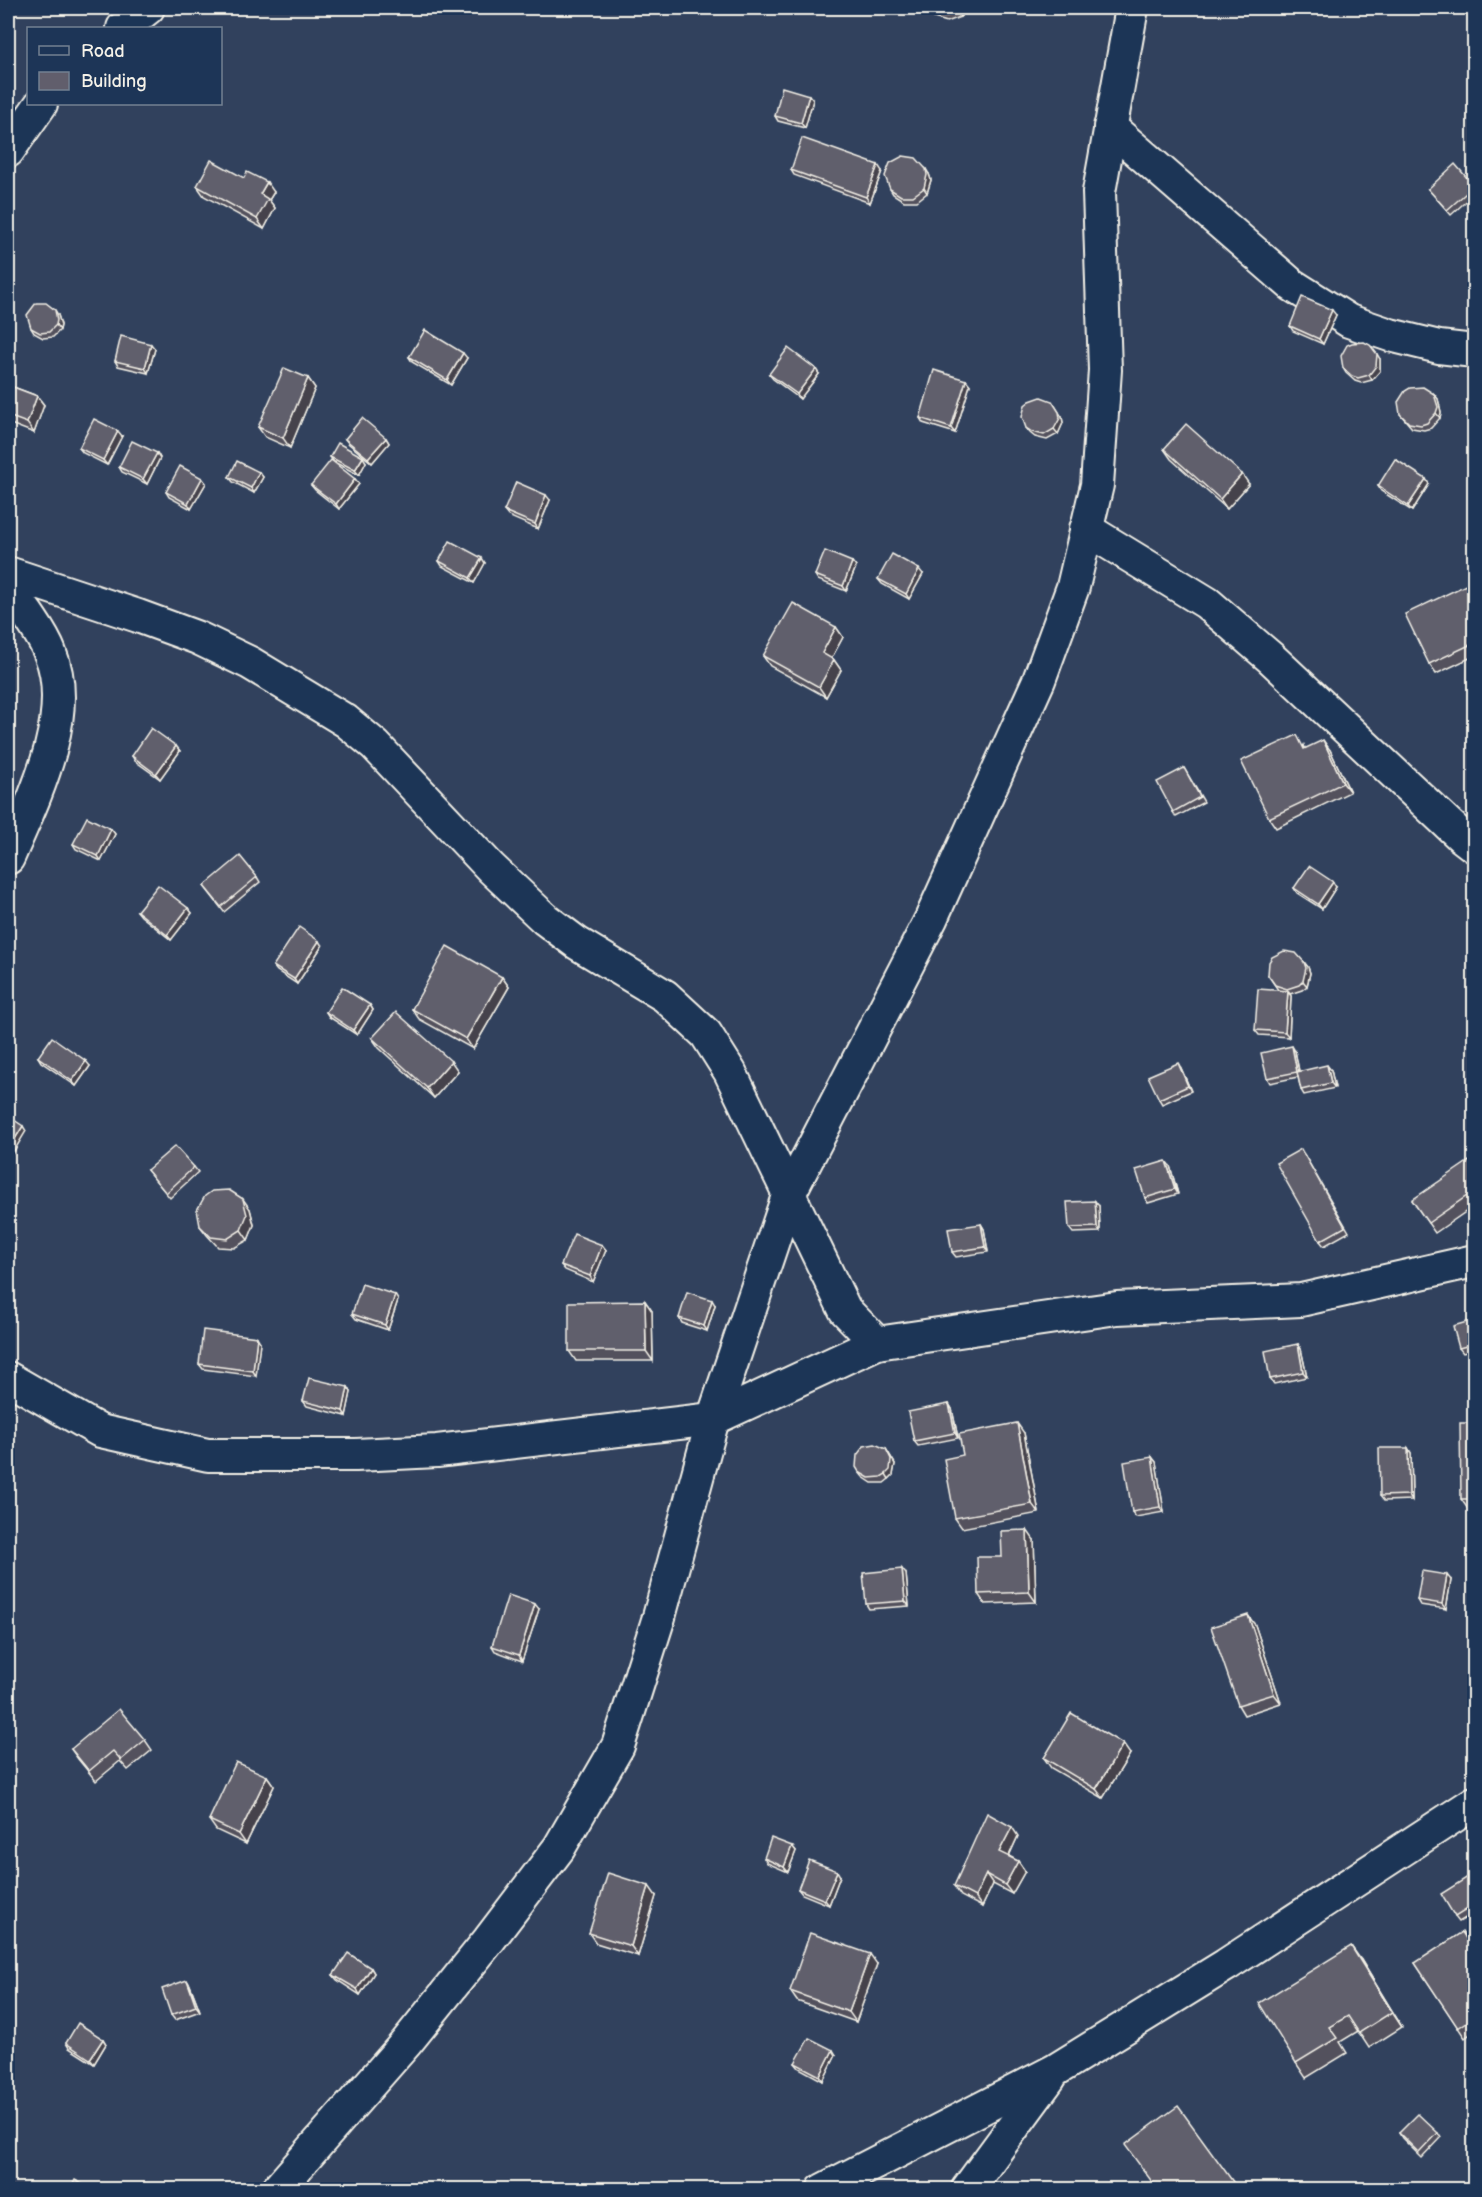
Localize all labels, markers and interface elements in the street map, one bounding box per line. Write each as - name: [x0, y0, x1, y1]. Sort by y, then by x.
- legend: [27, 27, 222, 105]
- text: Road: [81, 41, 125, 62]
- text: Building: [81, 71, 147, 92]

